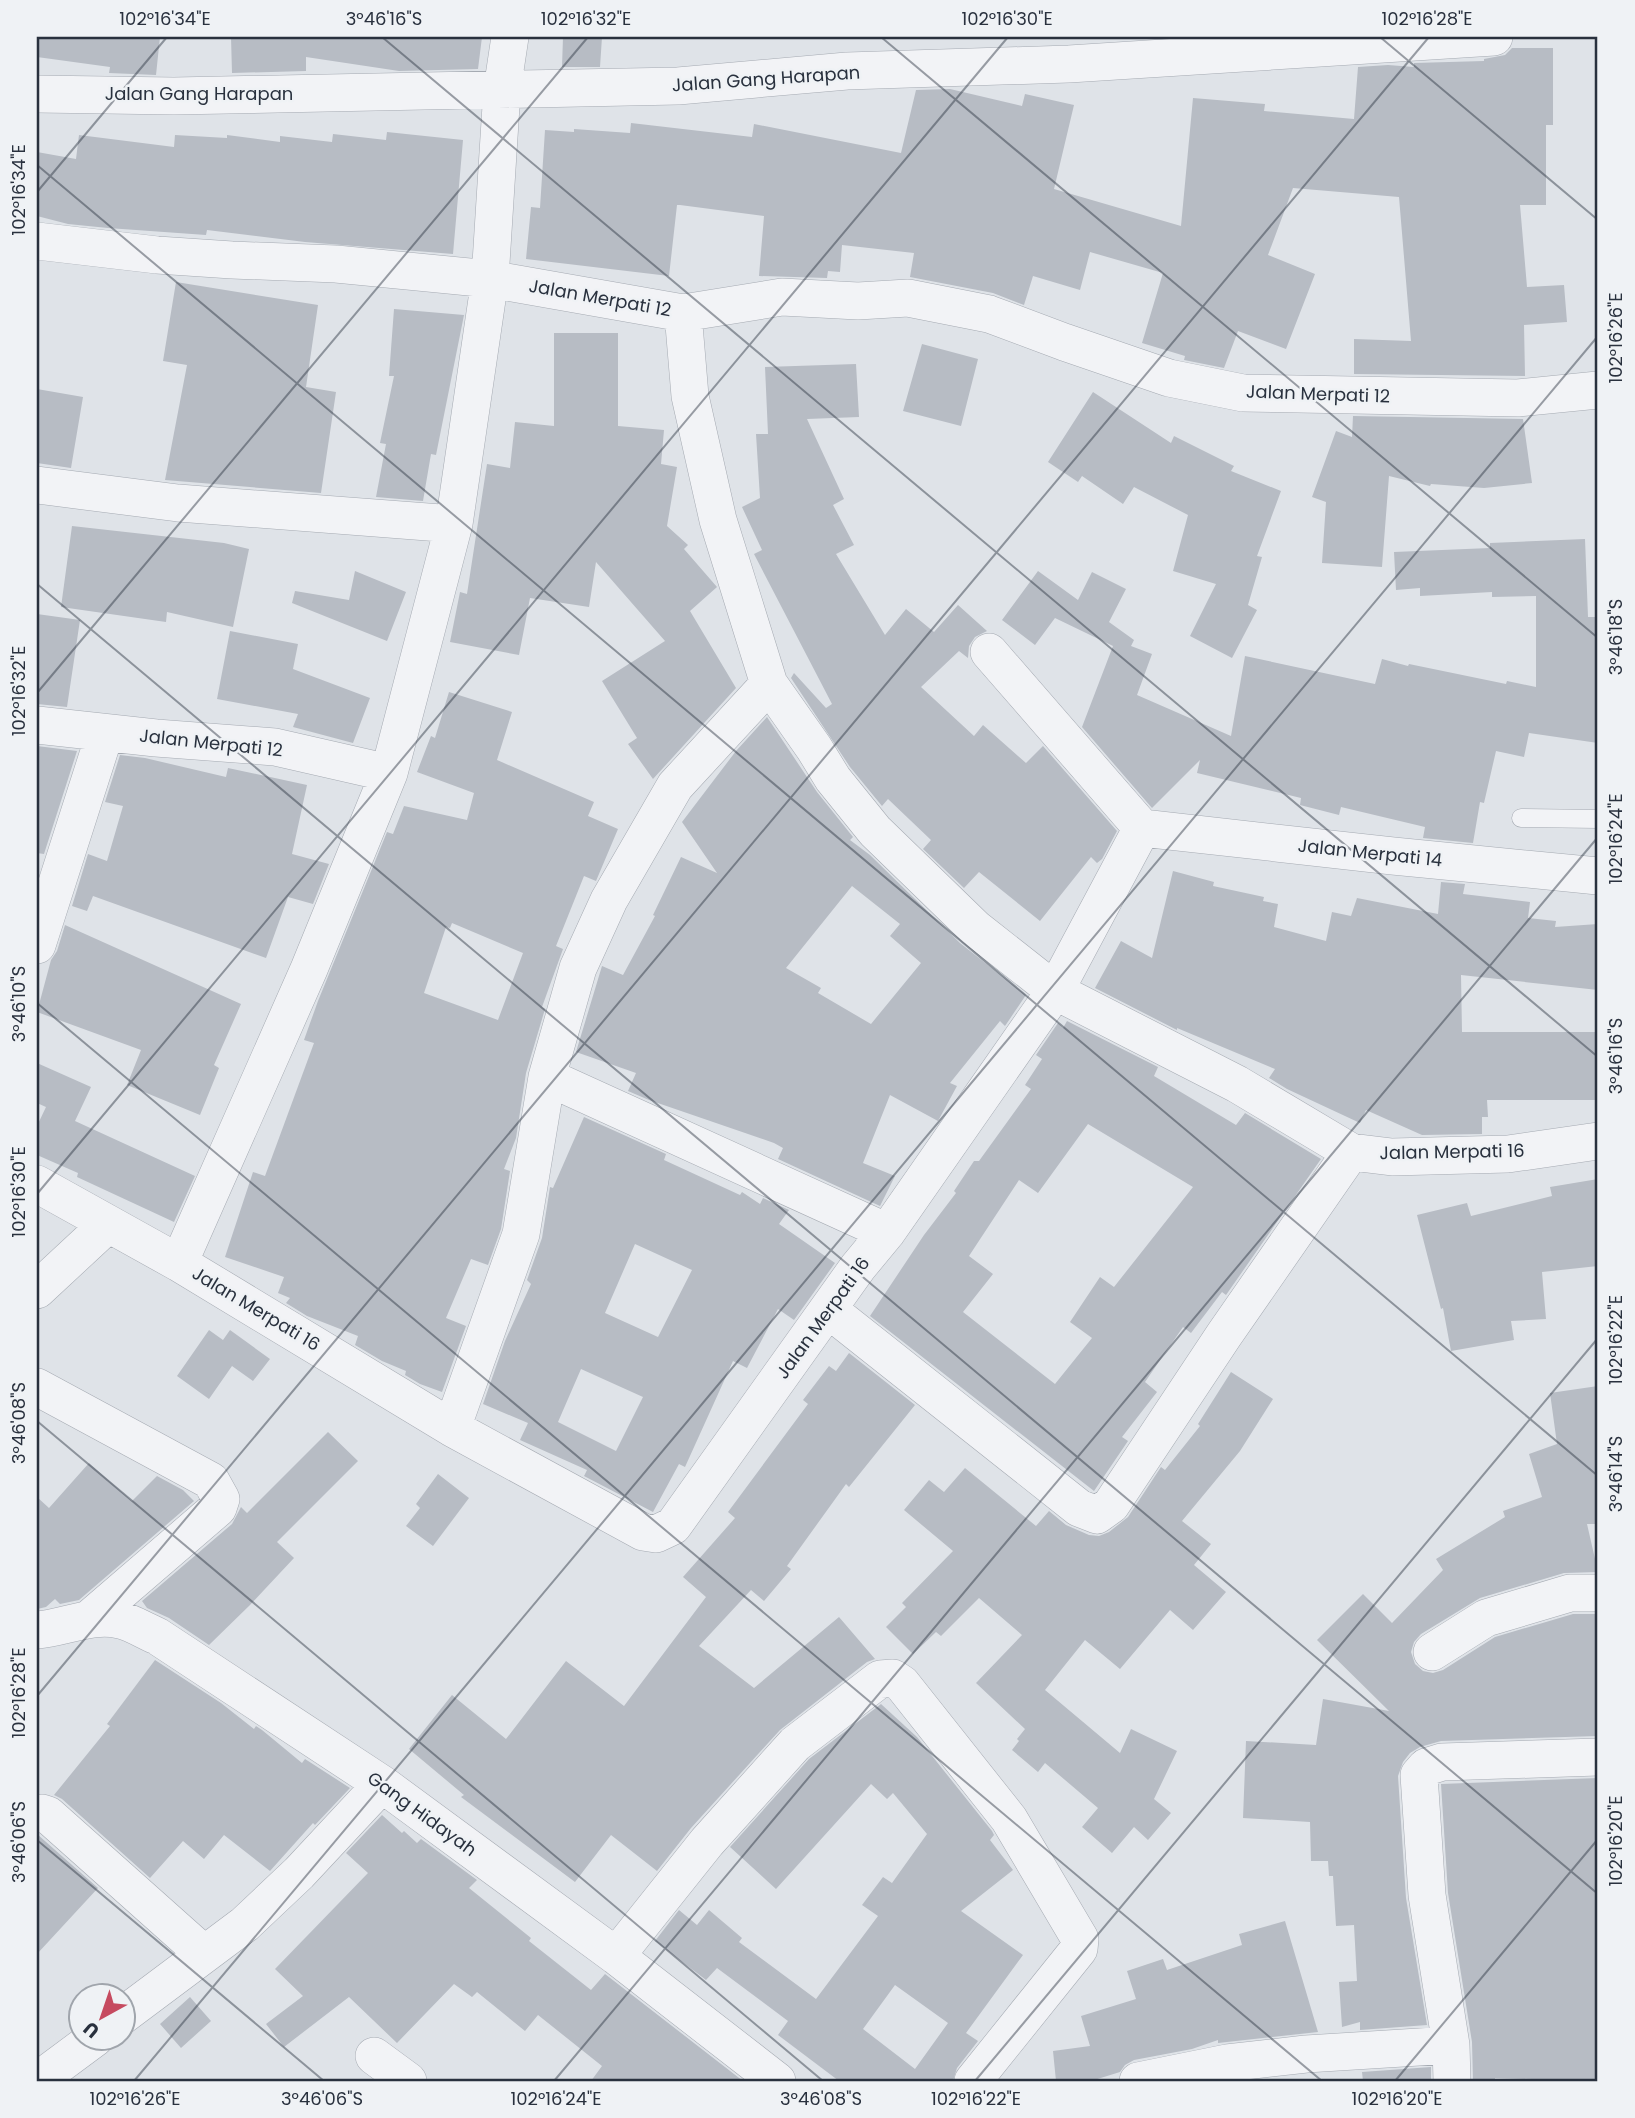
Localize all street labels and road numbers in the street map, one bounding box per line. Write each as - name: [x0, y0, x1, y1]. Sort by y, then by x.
- street label: Jalan Gang Harapan: [671, 59, 861, 98]
- street label: Jalan Gang Harapan: [105, 81, 293, 106]
- street label: Jalan Merpati 12: [527, 273, 673, 322]
- street label: Jalan Merpati 12: [1246, 378, 1391, 409]
- street label: Jalan Merpati 12: [138, 723, 284, 762]
- street label: Jalan Merpati 14: [1297, 832, 1444, 873]
- street label: Jalan Merpati 16: [1379, 1138, 1525, 1165]
- street label: Jalan Merpati 16: [770, 1252, 875, 1384]
- street label: Jalan Merpati 16: [188, 1260, 325, 1357]
- street label: Gang Hidayah: [362, 1765, 482, 1862]

